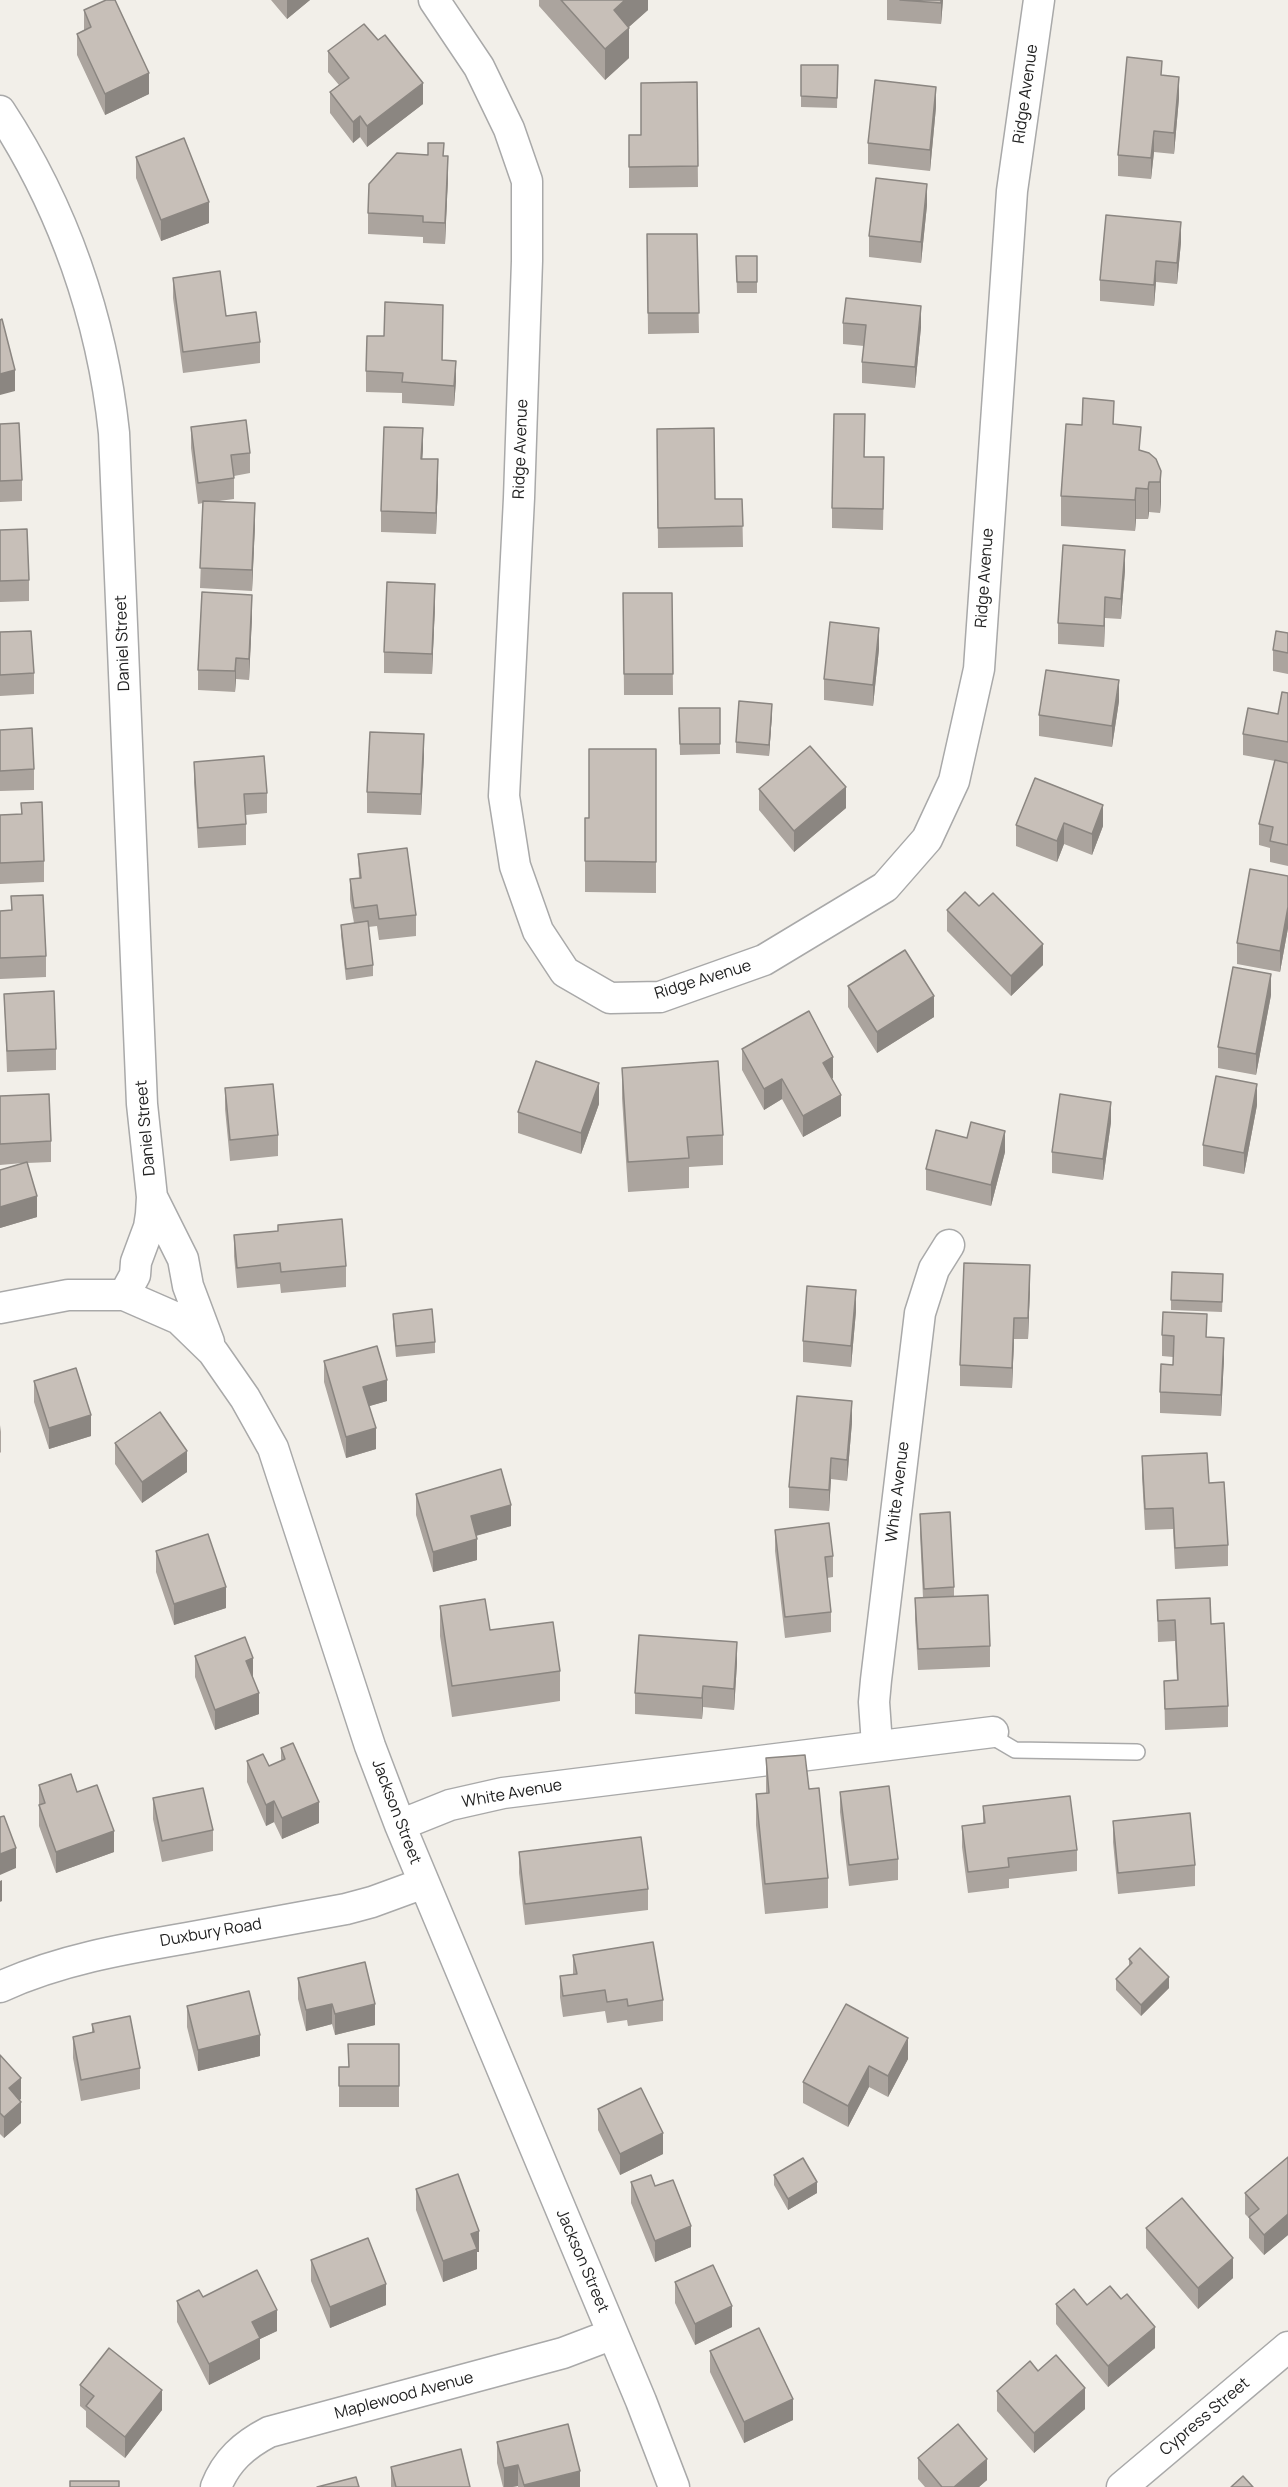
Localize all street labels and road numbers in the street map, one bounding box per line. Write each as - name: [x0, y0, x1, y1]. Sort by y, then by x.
- street label: Ridge Avenue: [1010, 43, 1042, 145]
- street label: Ridge Avenue: [510, 399, 532, 499]
- street label: Ridge Avenue: [972, 527, 998, 629]
- street label: Daniel Street: [112, 595, 134, 691]
- street label: Ridge Avenue: [652, 956, 754, 1004]
- street label: Daniel Street: [132, 1079, 160, 1177]
- street label: White Avenue: [882, 1440, 914, 1544]
- street label: Jackson Street: [367, 1757, 425, 1867]
- street label: White Avenue: [460, 1776, 564, 1812]
- street label: Duxbury Road: [159, 1915, 263, 1951]
- street label: Jackson Street: [552, 2206, 612, 2316]
- street label: Maplewood Avenue: [332, 2368, 476, 2424]
- street label: Cypress Street: [1156, 2374, 1254, 2460]

